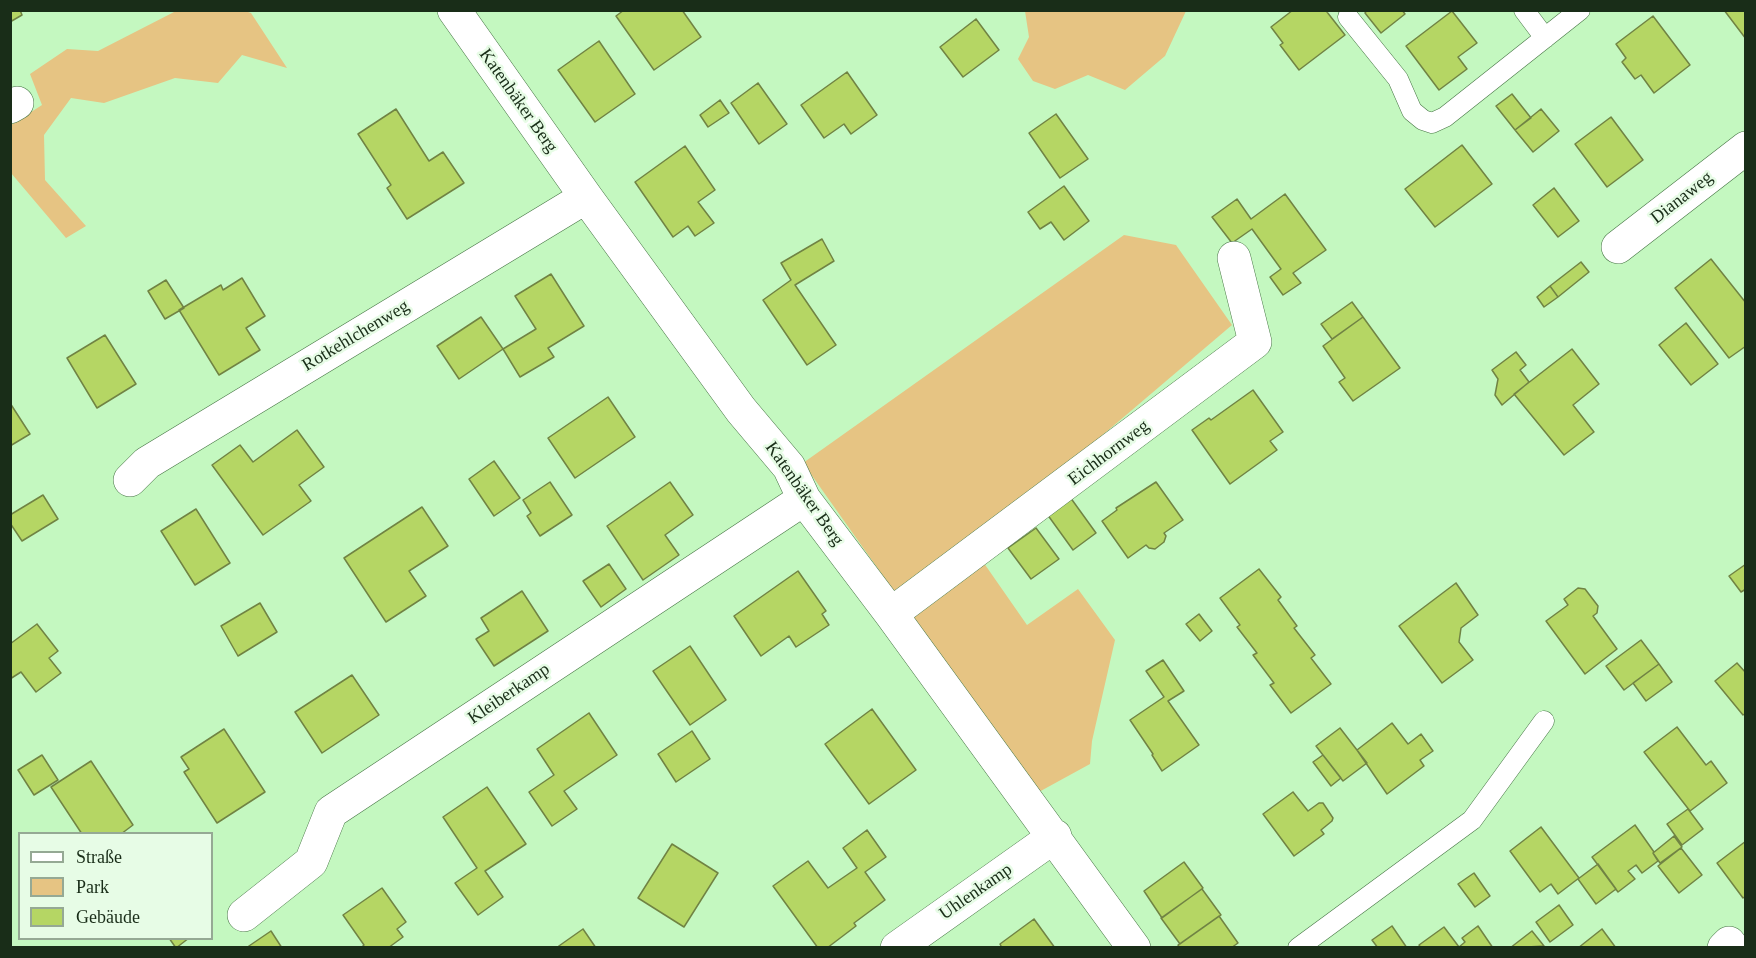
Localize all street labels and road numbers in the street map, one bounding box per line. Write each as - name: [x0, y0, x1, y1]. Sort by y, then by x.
- street label: Katenbäker Berg: [474, 45, 562, 157]
- street label: Dianaweg: [1647, 167, 1717, 229]
- street label: Rotkehlchenweg: [299, 296, 413, 376]
- street label: Eichhornweg: [1064, 415, 1154, 491]
- street label: Katenbäker Berg: [760, 438, 848, 550]
- street label: Kleiberkamp: [464, 659, 554, 729]
- street label: Uhlenkamp: [935, 859, 1017, 925]

